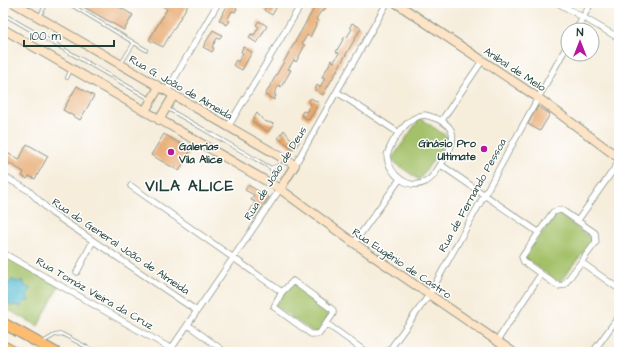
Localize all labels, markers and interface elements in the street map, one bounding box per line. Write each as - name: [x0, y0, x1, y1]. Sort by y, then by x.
- scale bar: [24, 22, 114, 48]
- north arrow: [560, 22, 600, 62]
- text: N: [577, 25, 584, 40]
- text: 100 m: [30, 28, 61, 45]
- street label: Anibal de Melo: [481, 44, 549, 96]
- street label: Rua G. João de Almeida: [126, 52, 236, 123]
- street label: Rua de João de Deus: [240, 123, 311, 223]
- street label: Rua de Fernando Pessoa: [435, 135, 510, 255]
- place label: Ginásio Pro Ultimate: [419, 136, 477, 164]
- place label: Galerias Vila Alice: [178, 139, 223, 167]
- marker: Ginásio Pro Ultimate: [479, 144, 489, 154]
- marker: Galerias Vila Alice: [166, 147, 176, 157]
- district label: VILA ALICE: [144, 176, 235, 197]
- street label: Rua do General João de Almeida: [49, 195, 193, 298]
- street label: Rua Eugênio de Castro: [349, 225, 455, 303]
- street label: Rua Tomáz Vieira da Cruz: [33, 254, 157, 334]

